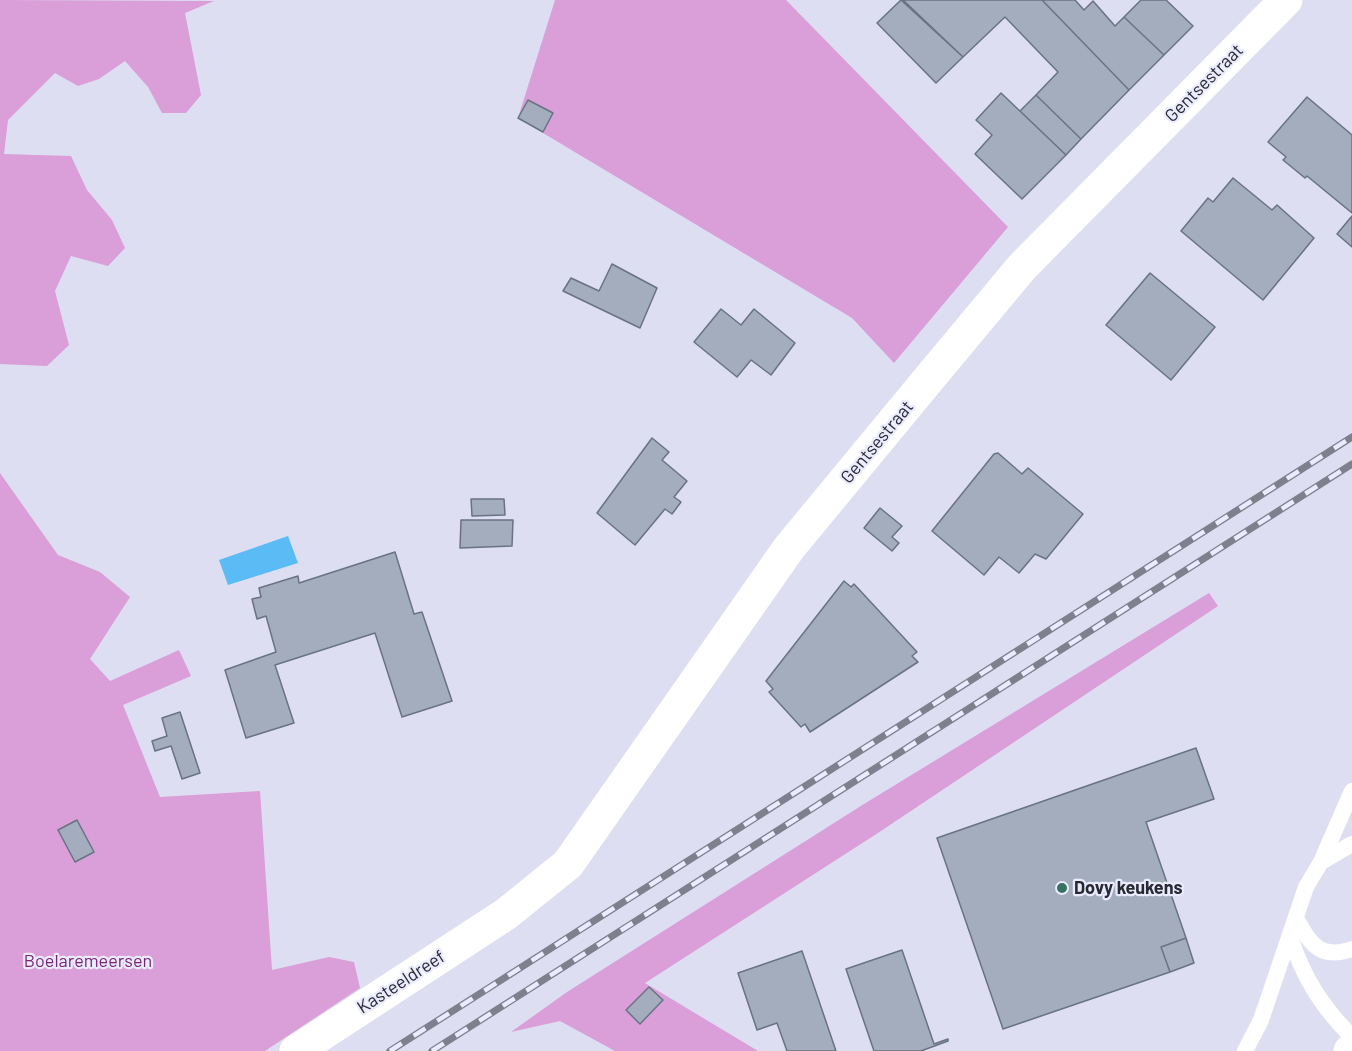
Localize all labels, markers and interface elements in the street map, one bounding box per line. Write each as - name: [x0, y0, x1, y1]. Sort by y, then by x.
- street label: Gentsestraat: [1160, 39, 1248, 127]
- street label: Gentsestraat: [836, 396, 918, 488]
- place label: Dovy keukens: [1074, 877, 1183, 899]
- marker: Dovy keukens: [1055, 881, 1069, 895]
- street label: Kasteeldreef: [353, 946, 449, 1018]
- park label: Boelaremeersen: [24, 950, 152, 972]

